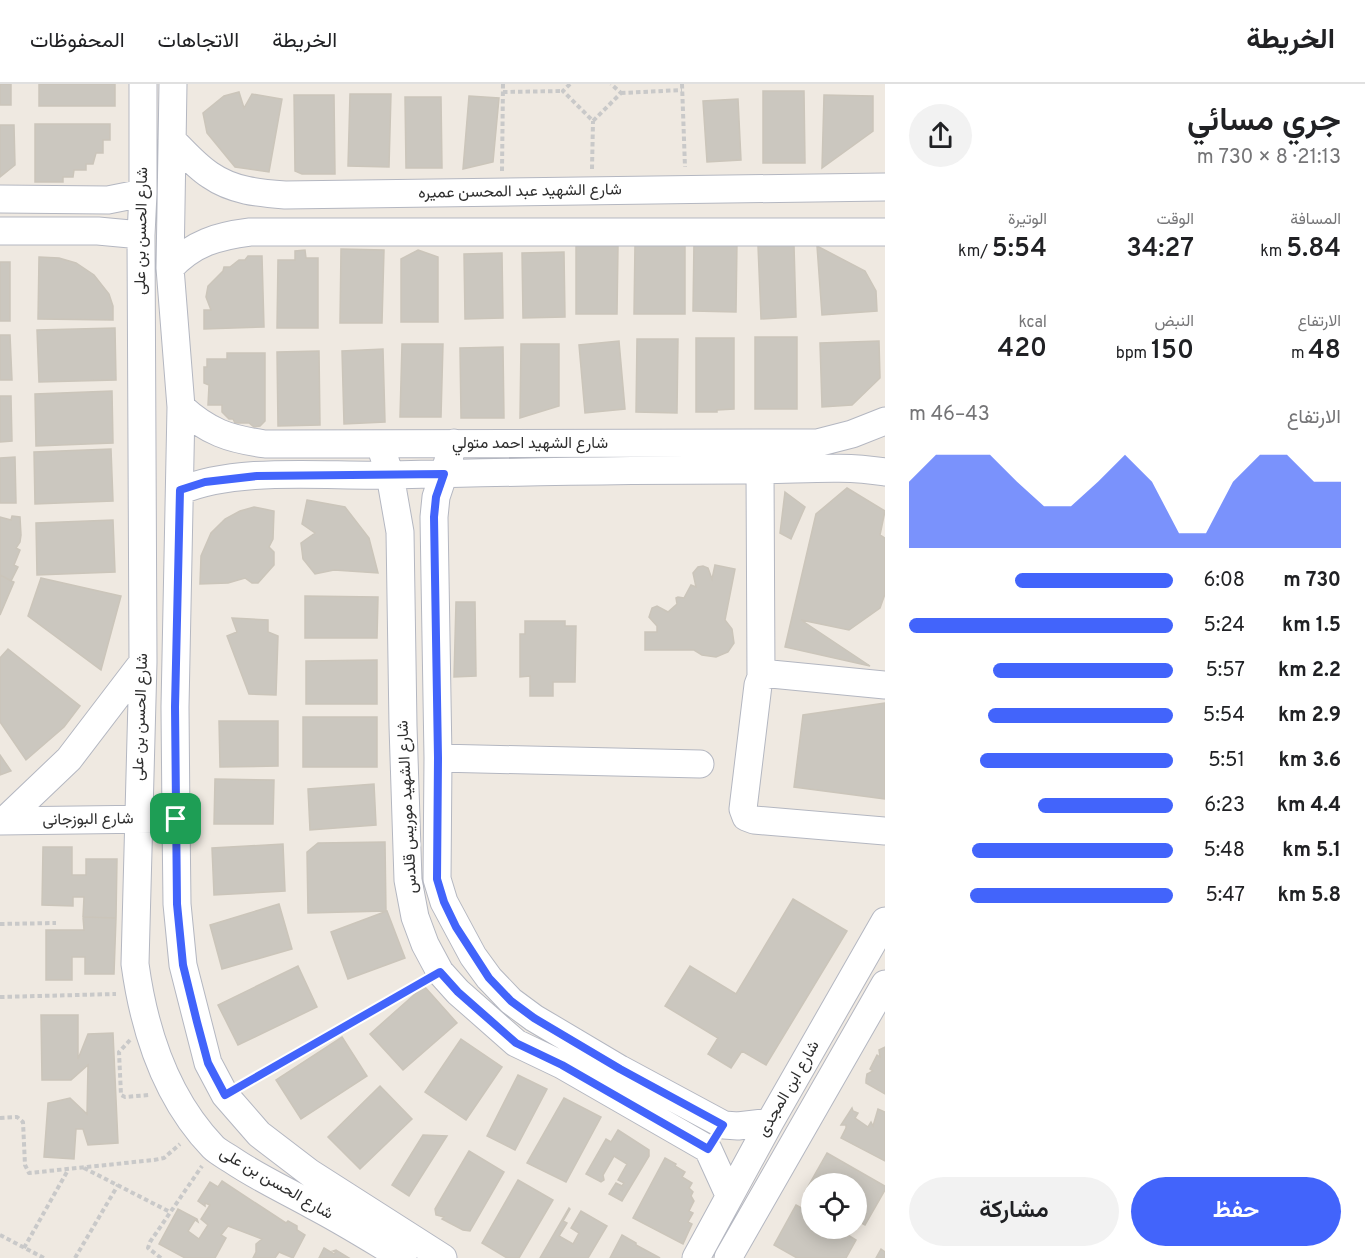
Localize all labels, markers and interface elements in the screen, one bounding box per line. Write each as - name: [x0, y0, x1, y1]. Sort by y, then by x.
- text: الخريطة: [1246, 23, 1335, 59]
- text: المحفوظات: [30, 28, 125, 55]
- text: الاتجاهات: [158, 28, 239, 55]
- text: الخريطة: [272, 28, 337, 55]
- text: جري مسائي: [1187, 101, 1341, 143]
- button: share: [909, 104, 972, 167]
- text: 21:13 · 8 × 730 m: [1197, 145, 1341, 171]
- street label: شارع الحسن بن على: [131, 167, 153, 295]
- street label: شارع الشهيد عبد المحسن عميره: [418, 180, 622, 204]
- text: الوتيرة: [1008, 210, 1047, 230]
- text: الوقت: [1156, 210, 1194, 230]
- text: المسافة: [1290, 210, 1341, 230]
- text: 5:54: [992, 233, 1047, 266]
- text: 34:27: [1126, 233, 1194, 266]
- text: 5.84: [1286, 233, 1341, 266]
- text: /km: [958, 242, 992, 262]
- text: km: [1260, 242, 1286, 262]
- text: النبض: [1154, 312, 1194, 332]
- text: الارتفاع: [1298, 312, 1341, 332]
- text: kcal: [1019, 313, 1047, 333]
- text: 420: [998, 333, 1047, 366]
- text: 150: [1151, 335, 1194, 368]
- text: 48: [1308, 335, 1341, 368]
- text: bpm: [1116, 344, 1151, 364]
- text: m: [1291, 344, 1308, 364]
- text: 43–46 m: [909, 402, 990, 428]
- text: الارتفاع: [1287, 405, 1341, 431]
- street label: شارع الشهيد احمد متولي: [452, 434, 608, 456]
- text: 6:08: [1204, 568, 1245, 594]
- text: 730 m: [1283, 568, 1341, 594]
- text: 5:24: [1204, 613, 1245, 639]
- text: 1.5 km: [1282, 613, 1341, 639]
- street label: شارع الحسن بن على: [129, 653, 153, 781]
- text: 5:57: [1205, 658, 1245, 684]
- text: 2.2 km: [1278, 658, 1341, 684]
- text: 5:54: [1203, 703, 1245, 729]
- text: 2.9 km: [1278, 703, 1341, 729]
- street label: شارع الشهيد موريس قلدس: [393, 720, 423, 894]
- text: 5:51: [1208, 748, 1245, 774]
- text: 3.6 km: [1279, 748, 1341, 774]
- pin: [150, 793, 201, 844]
- text: 6:23: [1204, 793, 1245, 819]
- text: 4.4 km: [1277, 793, 1341, 819]
- icon: arrive: [159, 802, 192, 835]
- street label: شارع البوزجانى: [42, 809, 134, 831]
- text: 5:48: [1203, 838, 1245, 864]
- text: 5.1 km: [1282, 838, 1341, 864]
- text: 5:47: [1205, 883, 1245, 909]
- text: 5.8 km: [1278, 883, 1341, 909]
- street label: شارع ابن المجدى: [753, 1037, 825, 1141]
- street label: شارع الحسن بن على: [216, 1143, 336, 1225]
- map controls: [801, 1173, 867, 1239]
- button: locate: [801, 1173, 867, 1239]
- button: مشاركة: [909, 1177, 1119, 1246]
- button: حفظ: [1131, 1177, 1341, 1246]

